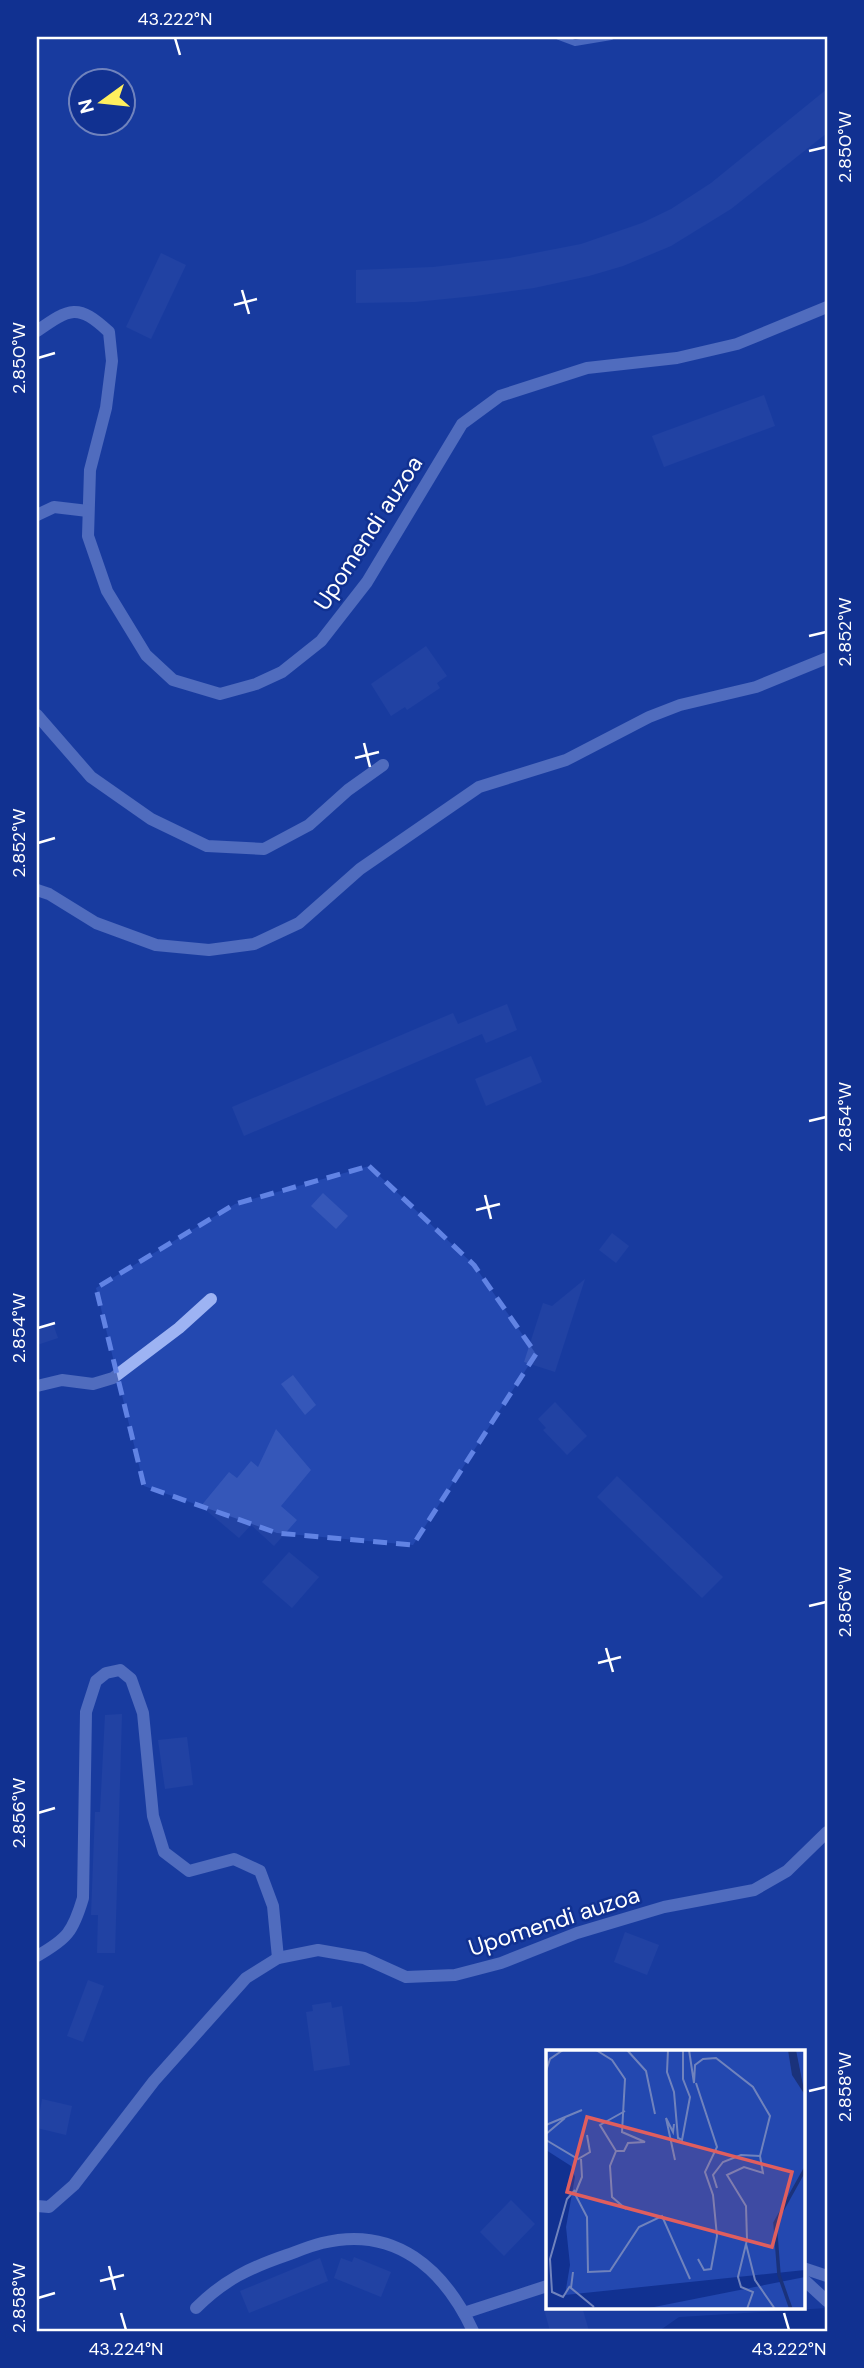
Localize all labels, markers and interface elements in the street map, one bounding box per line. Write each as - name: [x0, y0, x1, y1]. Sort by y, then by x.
- text: 43.222°N: [138, 7, 212, 31]
- north arrow: [66, 66, 136, 136]
- text: N: [72, 96, 100, 116]
- text: 2.850°W: [833, 111, 857, 183]
- text: 2.850°W: [7, 322, 31, 394]
- street label: Upomendi auzoa: [307, 450, 429, 616]
- text: 2.852°W: [833, 597, 857, 667]
- text: 2.852°W: [7, 808, 31, 878]
- text: 2.854°W: [833, 1082, 857, 1152]
- text: 2.854°W: [7, 1293, 31, 1363]
- text: 2.856°W: [833, 1567, 857, 1637]
- text: 2.856°W: [7, 1778, 31, 1848]
- street label: Upomendi auzoa: [465, 1879, 643, 1963]
- inset map: [546, 2050, 804, 2308]
- text: 2.858°W: [833, 2052, 857, 2122]
- text: 2.858°W: [7, 2263, 31, 2333]
- text: 43.224°N: [88, 2337, 164, 2361]
- text: 43.222°N: [752, 2337, 826, 2361]

